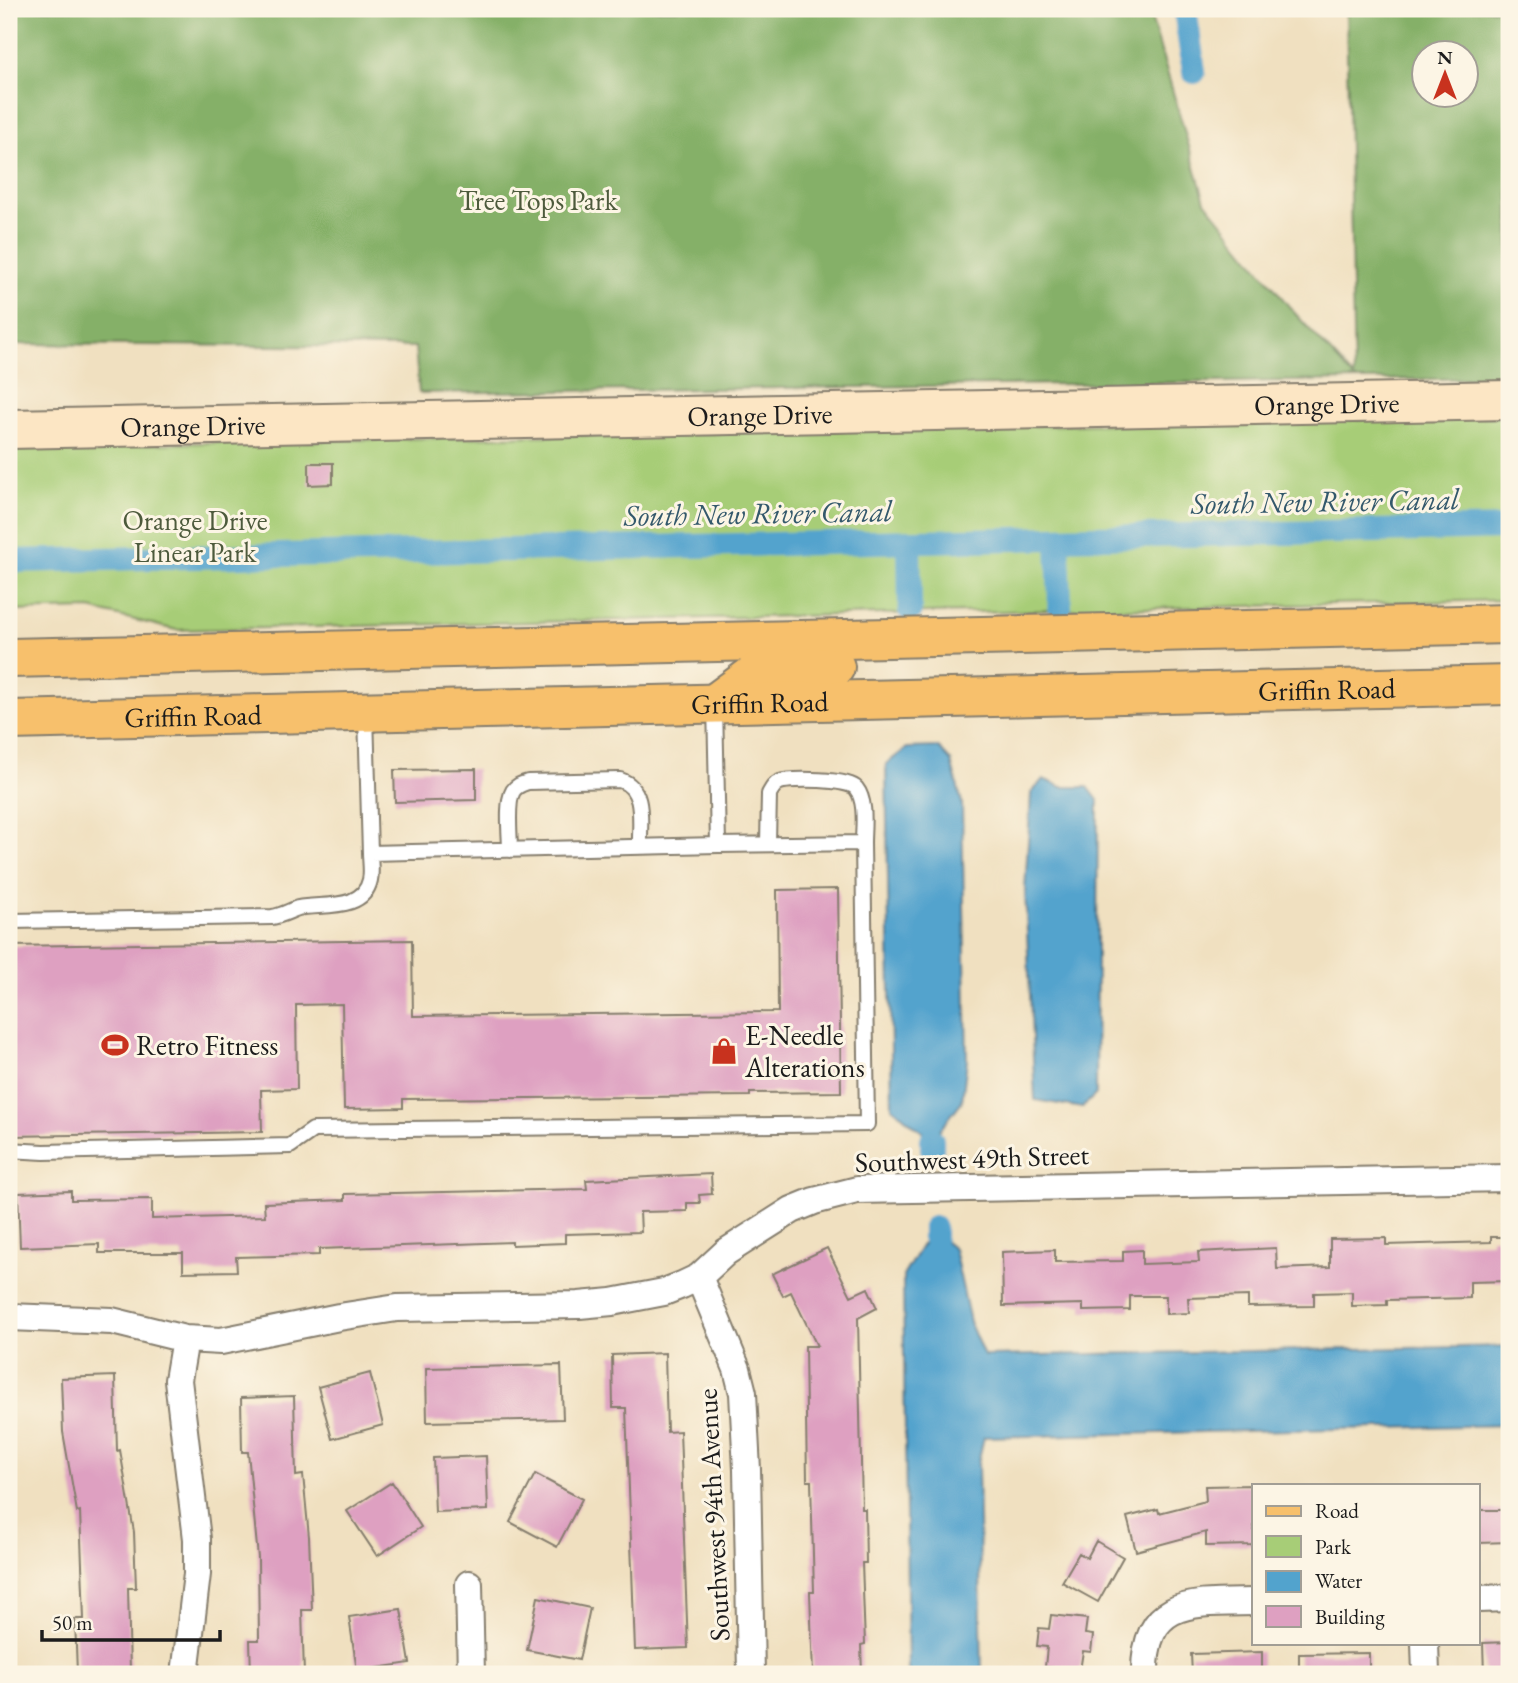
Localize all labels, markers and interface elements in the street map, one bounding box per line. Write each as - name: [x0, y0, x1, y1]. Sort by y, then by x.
- north arrow: [1410, 38, 1480, 108]
- text: N: [1437, 45, 1453, 70]
- park label: Tree Tops Park: [458, 182, 618, 218]
- street label: Orange Drive: [1254, 384, 1400, 423]
- street label: Orange Drive: [687, 395, 833, 434]
- street label: Orange Drive: [120, 406, 266, 445]
- water label: South New River Canal: [1189, 479, 1461, 523]
- water label: South New River Canal: [622, 491, 894, 535]
- park label: Orange Drive Linear Park: [122, 502, 268, 570]
- street label: Griffin Road: [1258, 670, 1397, 709]
- street label: Griffin Road: [691, 683, 830, 722]
- street label: Griffin Road: [124, 696, 263, 735]
- place label: E-Needle Alterations: [744, 1017, 865, 1085]
- place label: Retro Fitness: [136, 1027, 278, 1063]
- sports icon: Retro Fitness: [100, 1030, 130, 1060]
- shop icon: E-Needle Alterations: [709, 1036, 739, 1066]
- street label: Southwest 49th Street: [854, 1136, 1090, 1180]
- street label: Southwest 94th Avenue: [688, 1388, 738, 1642]
- legend: [1252, 1484, 1480, 1644]
- text: Road: [1315, 1497, 1359, 1524]
- text: Park: [1315, 1533, 1352, 1560]
- text: Water: [1315, 1567, 1362, 1594]
- scale bar: [42, 1599, 220, 1643]
- text: Building: [1315, 1603, 1385, 1630]
- text: 50 m: [52, 1609, 93, 1636]

